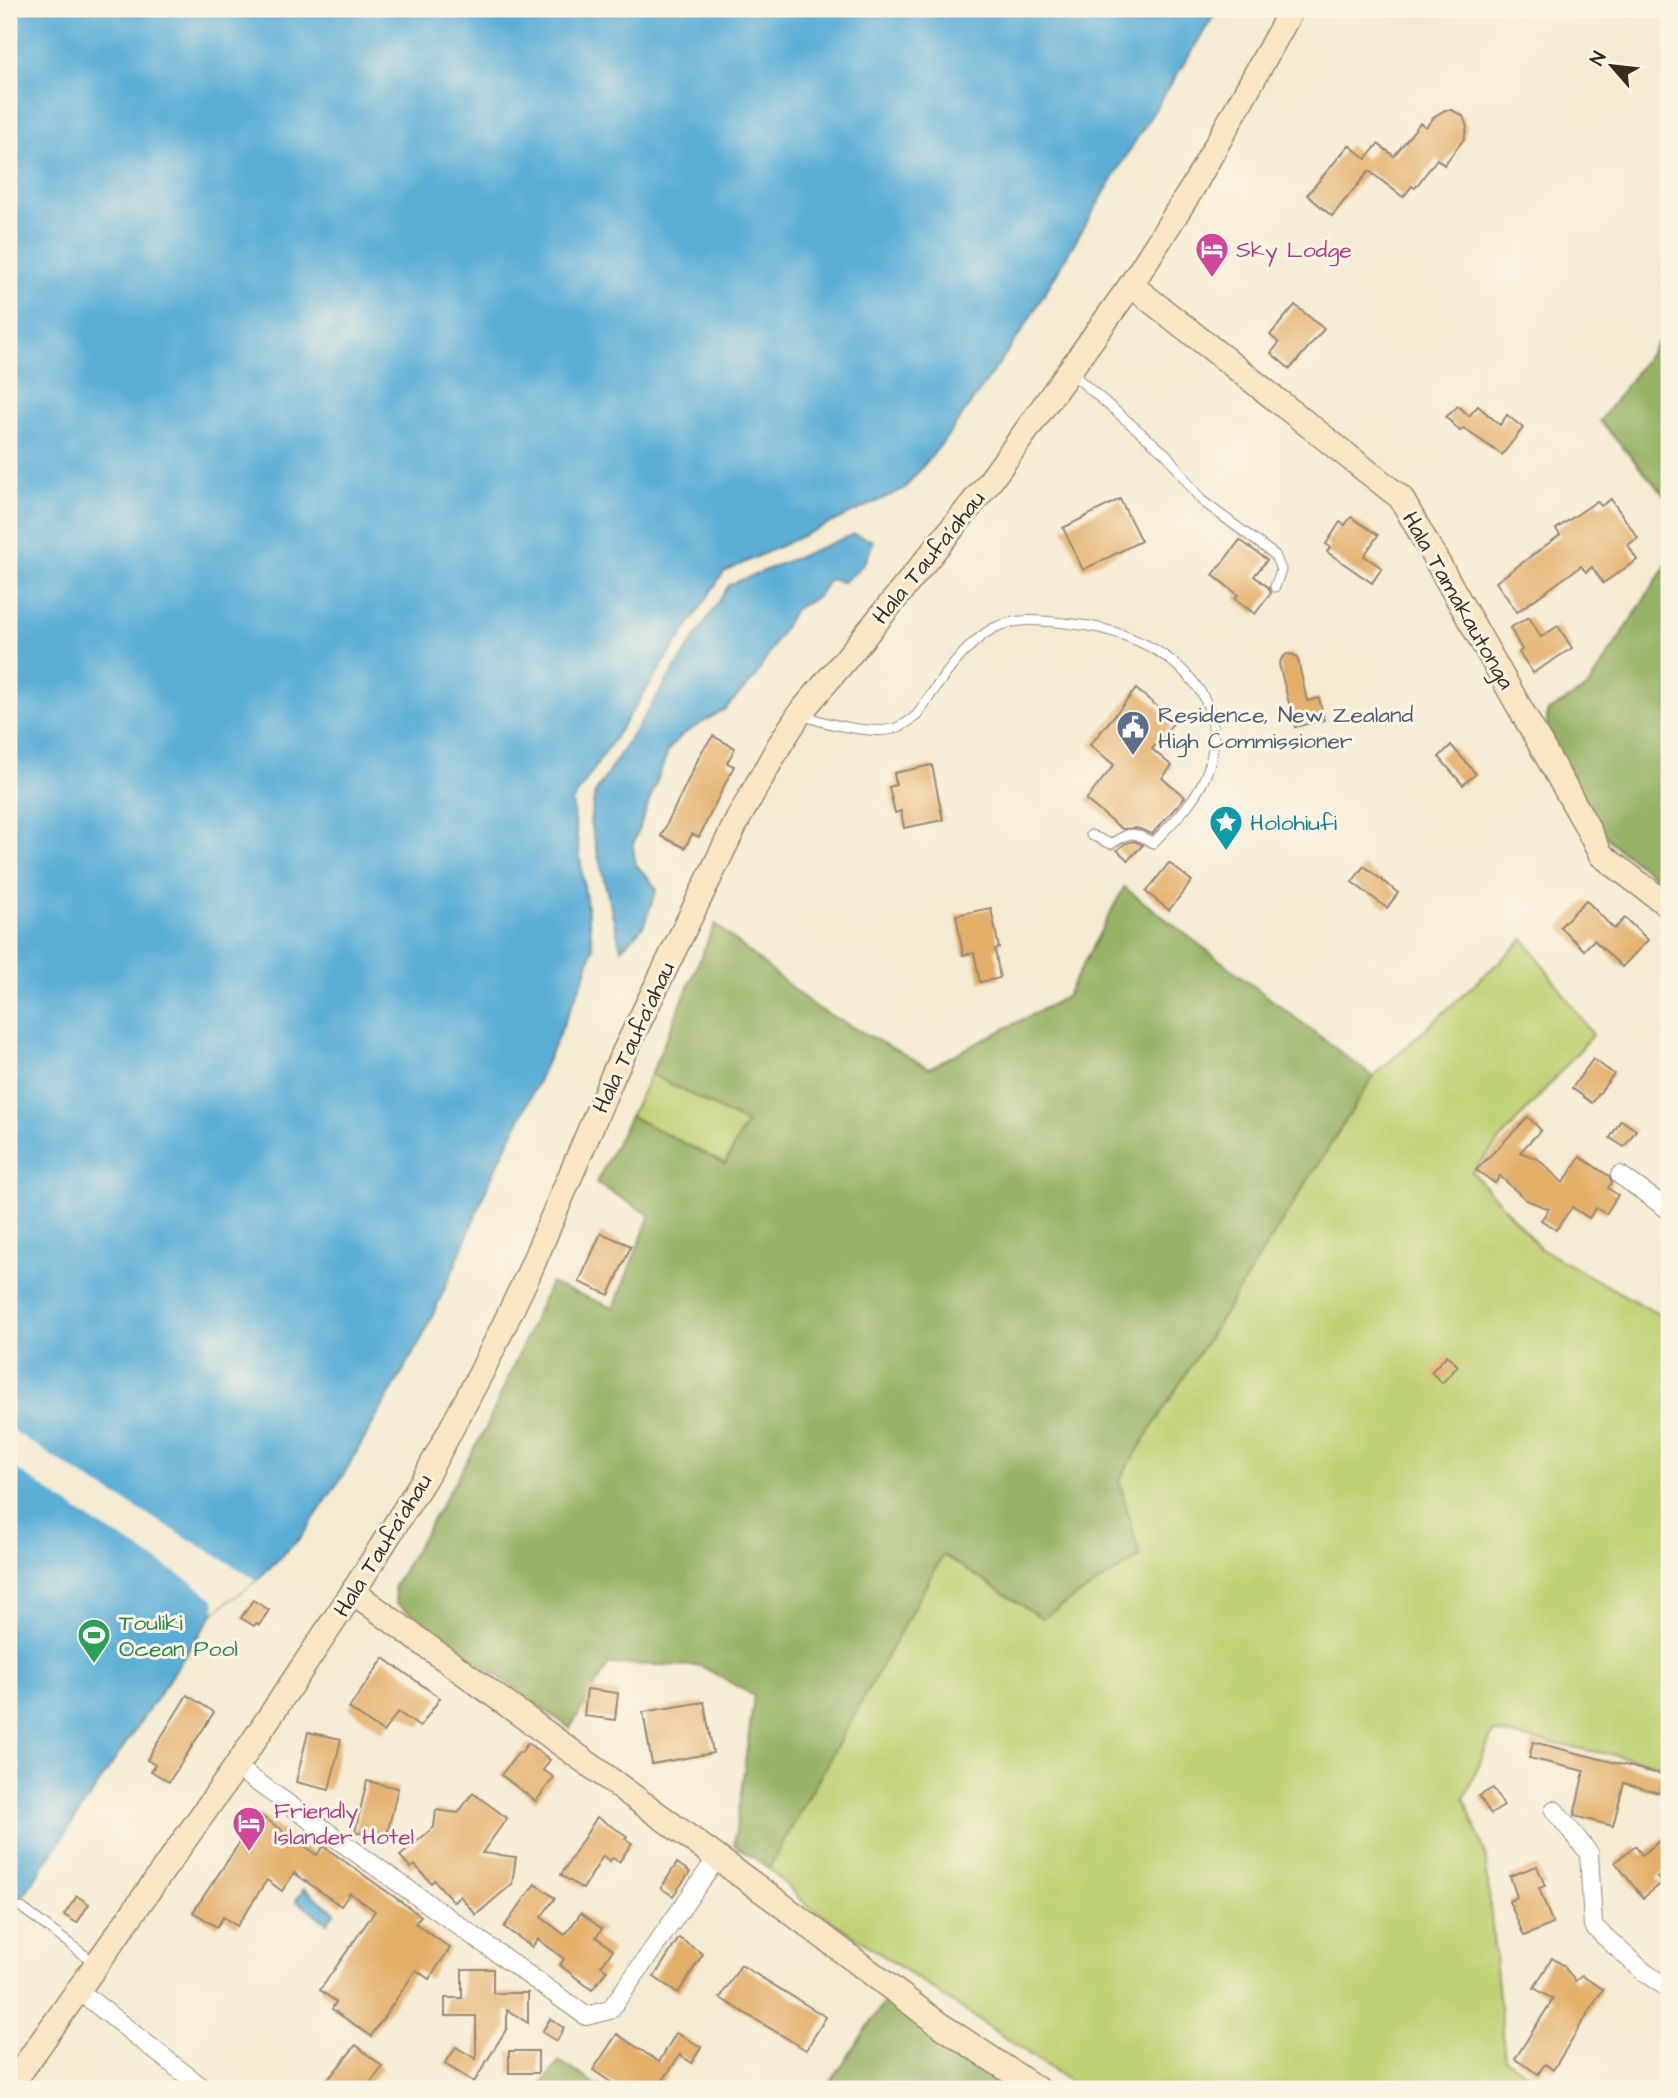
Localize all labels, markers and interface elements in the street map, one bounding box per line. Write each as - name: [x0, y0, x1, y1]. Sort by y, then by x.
- north arrow: [1576, 32, 1646, 102]
- text: N: [1584, 47, 1613, 70]
- hotel icon: Sky Lodge: [1193, 230, 1231, 279]
- place label: Sky Lodge: [1236, 234, 1352, 267]
- street label: Hala Taufa'ahau: [865, 484, 993, 631]
- street label: Hala Tamakautonga: [1393, 506, 1522, 696]
- place label: Residence, New Zealand High Commissioner: [1158, 699, 1414, 758]
- public building icon: Residence, New Zealand High Commissioner: [1114, 708, 1152, 757]
- place icon: Holohiufi: [1207, 803, 1245, 852]
- place label: Holohiufi: [1250, 807, 1338, 839]
- street label: Hala Taufa'ahau: [585, 957, 683, 1118]
- street label: Hala Taufa'ahau: [326, 1468, 440, 1623]
- place label: Touliki Ocean Pool: [119, 1607, 238, 1665]
- sports icon: Touliki Ocean Pool: [75, 1616, 113, 1665]
- place label: Friendly Islander Hotel: [274, 1795, 414, 1853]
- hotel icon: Friendly Islander Hotel: [230, 1804, 268, 1853]

